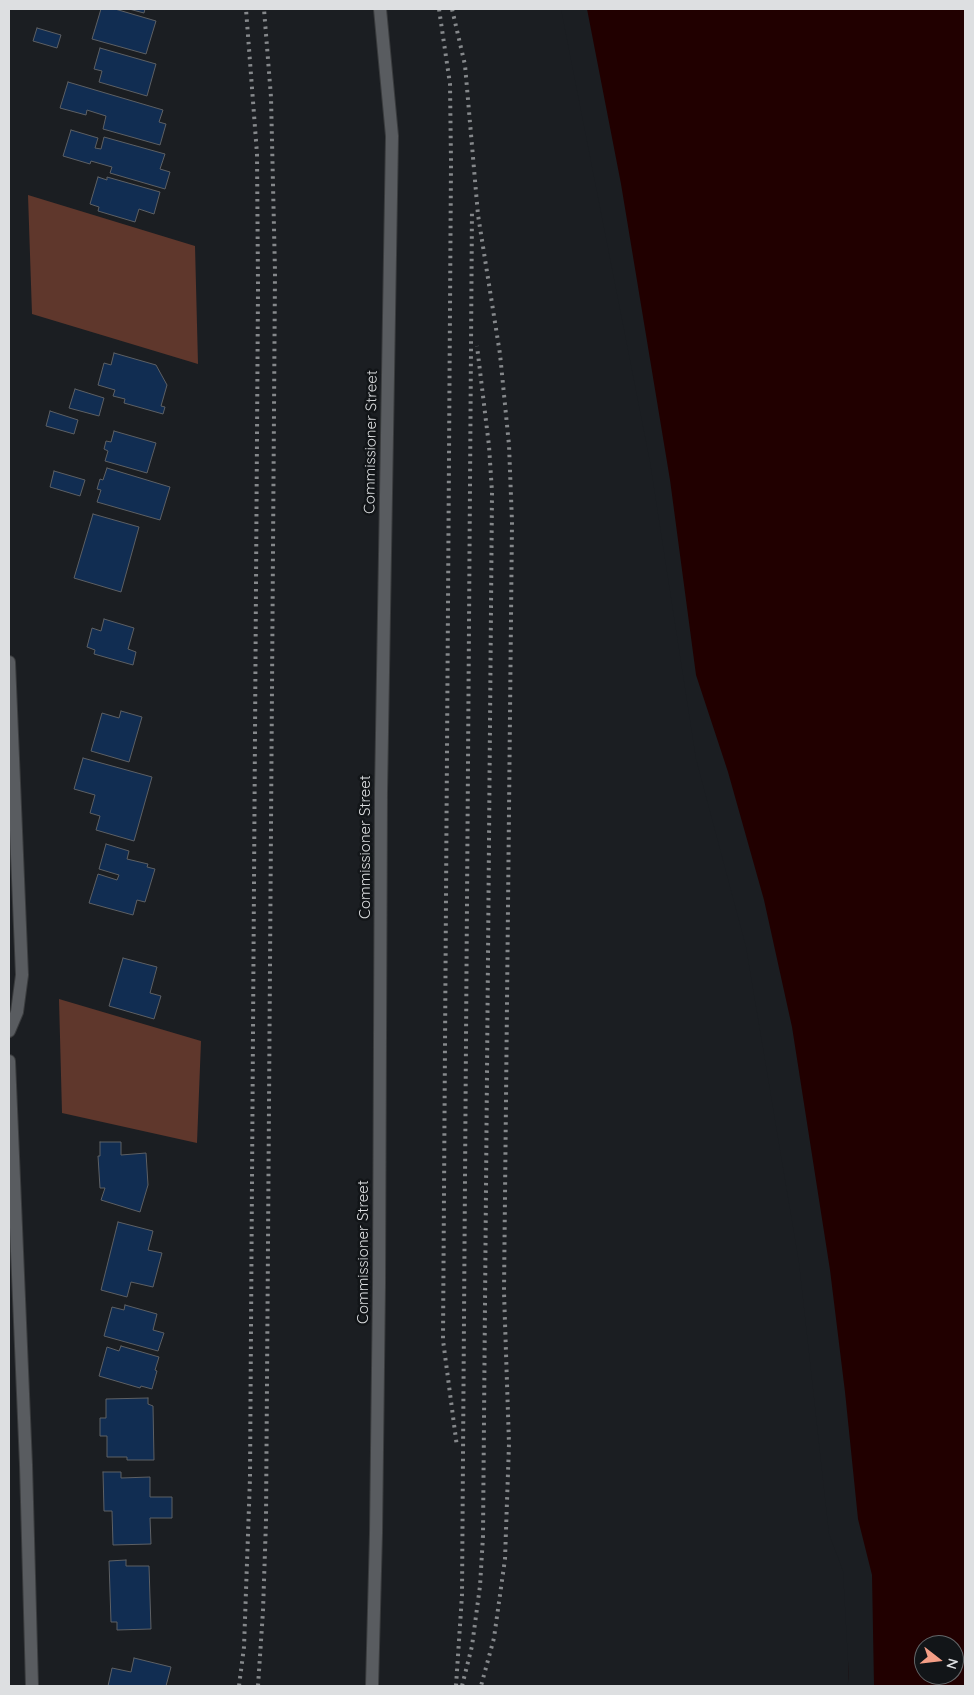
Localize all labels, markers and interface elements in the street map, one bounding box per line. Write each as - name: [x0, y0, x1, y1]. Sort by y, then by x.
- street label: Commissioner Street: [361, 370, 381, 514]
- street label: Commissioner Street: [356, 775, 374, 919]
- street label: Commissioner Street: [354, 1180, 372, 1324]
- north arrow: [914, 1635, 964, 1685]
- text: N: [942, 1656, 963, 1671]

